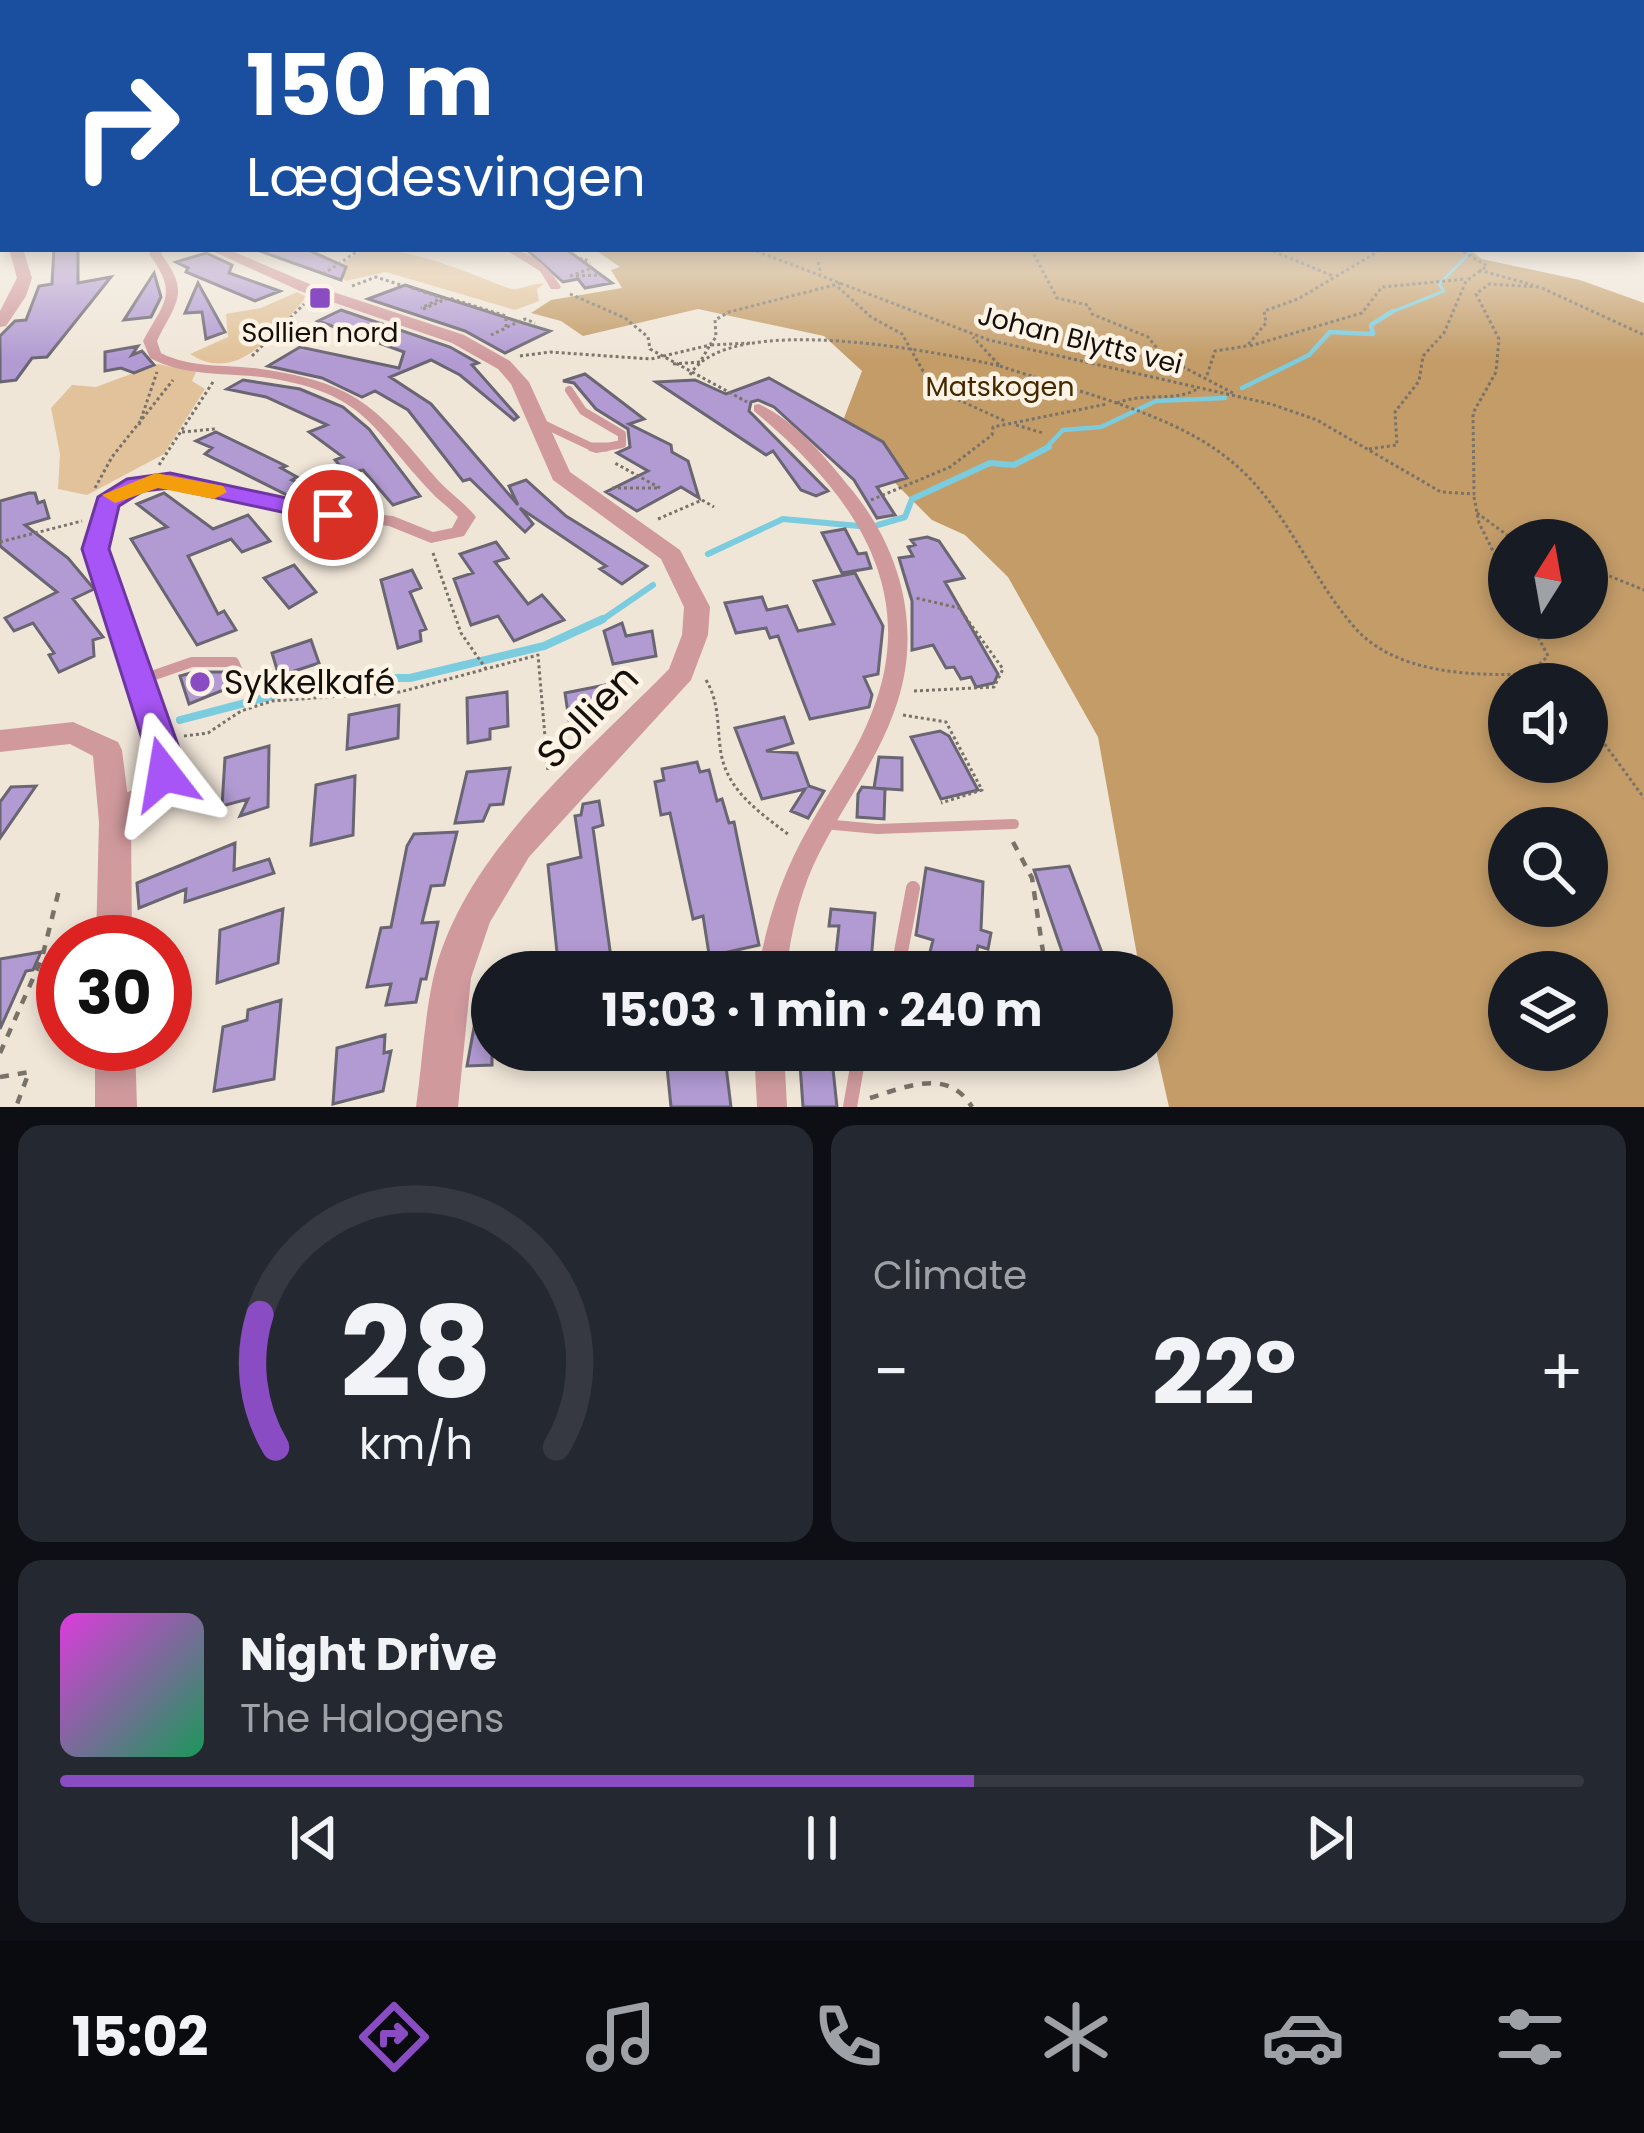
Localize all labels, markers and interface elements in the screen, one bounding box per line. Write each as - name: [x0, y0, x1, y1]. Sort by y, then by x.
- text: 150 m: [246, 27, 494, 144]
- icon: right: [48, 48, 204, 204]
- text: Lægdesvingen: [246, 139, 646, 215]
- marker: Sollien nord: [307, 285, 333, 311]
- street label: Johan Blytts vei: [974, 296, 1186, 383]
- place label: Sollien nord: [241, 314, 399, 351]
- park label: Matskogen: [926, 368, 1074, 405]
- pin: [282, 464, 384, 566]
- icon: arrive: [300, 482, 366, 548]
- north arrow: [1488, 519, 1608, 639]
- map controls: [1488, 519, 1608, 1071]
- street label: Sollien: [524, 652, 651, 781]
- place label: Sykkelkafé: [224, 659, 395, 706]
- button: sound: [1488, 663, 1608, 783]
- marker: Sykkelkafé: [187, 669, 213, 695]
- position arrow: [101, 711, 227, 837]
- button: search: [1488, 807, 1608, 927]
- speed limit sign: 30: [36, 915, 192, 1071]
- button: layers: [1488, 951, 1608, 1071]
- text: 15:03 · 1 min · 240 m: [601, 979, 1043, 1042]
- text: Climate: [873, 1248, 1027, 1303]
- text: 28: [339, 1265, 492, 1440]
- text: 22°: [1152, 1309, 1296, 1436]
- text: −: [873, 1326, 909, 1418]
- text: +: [1539, 1326, 1584, 1418]
- text: km/h: [358, 1413, 473, 1473]
- text: Night Drive: [240, 1623, 497, 1686]
- text: The Halogens: [240, 1691, 504, 1746]
- icon: previous: [281, 1805, 347, 1871]
- icon: pause: [789, 1805, 855, 1871]
- icon: next: [1297, 1805, 1363, 1871]
- icon: directions: [352, 1995, 436, 2079]
- icon: music: [579, 1995, 663, 2079]
- icon: phone: [806, 1995, 890, 2079]
- icon: climate: [1034, 1995, 1118, 2079]
- icon: car: [1261, 1995, 1345, 2079]
- icon: filters: [1488, 1995, 1572, 2079]
- text: 15:02: [72, 1999, 208, 2075]

